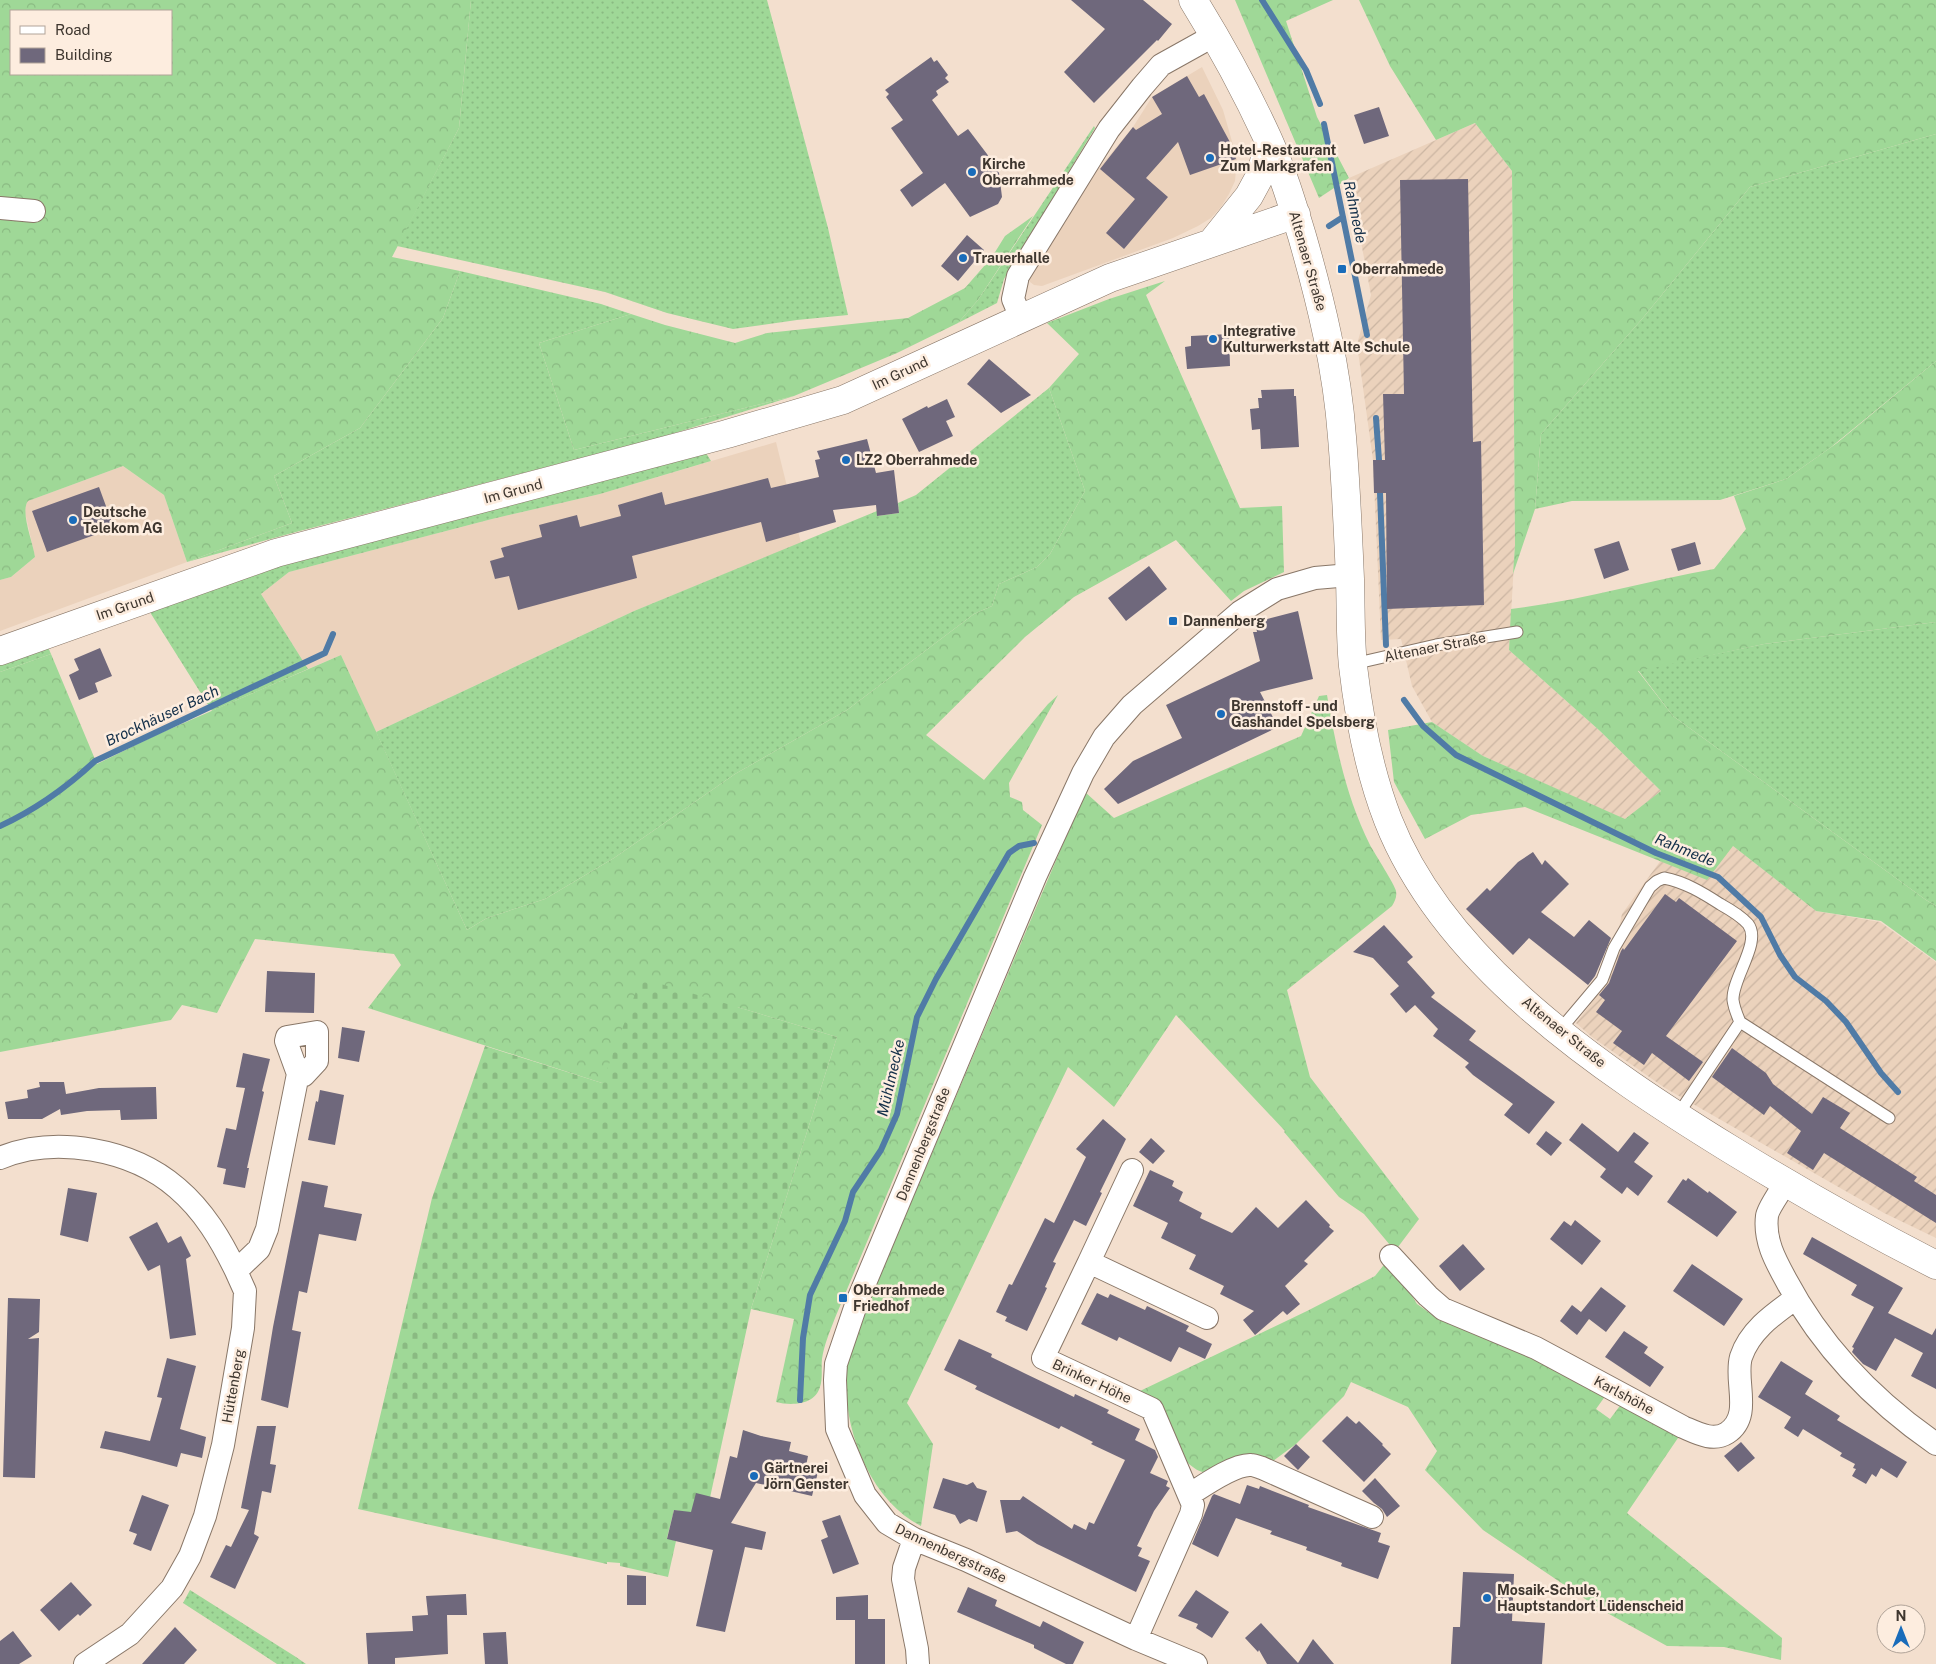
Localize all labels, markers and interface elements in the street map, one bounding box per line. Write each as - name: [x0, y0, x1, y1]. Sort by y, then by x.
- legend: [10, 10, 172, 75]
- text: Road: [55, 21, 91, 38]
- text: Building: [55, 46, 113, 63]
- place label: Hotel-Restaurant Zum Markgrafen: [1220, 142, 1337, 174]
- marker: Hotel-Restaurant Zum Markgrafen: [1204, 152, 1216, 164]
- place label: Kirche Oberrahmede: [982, 156, 1074, 188]
- marker: Kirche Oberrahmede: [966, 166, 978, 178]
- water label: Rahmede: [1341, 179, 1370, 245]
- street label: Altenaer Straße: [1286, 209, 1330, 313]
- place label: Trauerhalle: [973, 250, 1050, 266]
- marker: Trauerhalle: [957, 252, 969, 264]
- place label: Oberrahmede: [1352, 261, 1444, 277]
- marker: Oberrahmede: [1336, 263, 1348, 275]
- place label: Integrative Kulturwerkstatt Alte Schule: [1223, 323, 1410, 355]
- marker: Integrative Kulturwerkstatt Alte Schule: [1207, 333, 1219, 345]
- street label: Im Grund: [869, 353, 931, 393]
- place label: LZ2 Oberrahmede: [856, 452, 977, 468]
- marker: LZ2 Oberrahmede: [840, 454, 852, 466]
- street label: Im Grund: [482, 476, 544, 506]
- place label: Deutsche Telekom AG: [83, 504, 163, 536]
- marker: Deutsche Telekom AG: [67, 514, 79, 526]
- street label: Im Grund: [94, 589, 156, 623]
- place label: Dannenberg: [1183, 613, 1265, 629]
- marker: Dannenberg: [1167, 615, 1179, 627]
- street label: Altenaer Straße: [1383, 629, 1487, 665]
- water label: Brockhäuser Bach: [102, 682, 221, 749]
- place label: Brennstoff - und Gashandel Spelsberg: [1231, 698, 1375, 730]
- marker: Brennstoff - und Gashandel Spelsberg: [1215, 708, 1227, 720]
- water label: Rahmede: [1653, 830, 1718, 869]
- street label: Altenaer Straße: [1519, 993, 1609, 1071]
- water label: Mühlmecke: [873, 1038, 908, 1118]
- street label: Dannenbergstraße: [893, 1085, 953, 1203]
- place label: Oberrahmede Friedhof: [853, 1282, 945, 1314]
- marker: Oberrahmede Friedhof: [837, 1292, 849, 1304]
- street label: Hüttenberg: [219, 1347, 247, 1424]
- street label: Brinker Höhe: [1050, 1356, 1134, 1406]
- street label: Karlshöhe: [1591, 1372, 1657, 1418]
- place label: Gärtnerei Jörn Genster: [764, 1460, 849, 1492]
- marker: Gärtnerei Jörn Genster: [748, 1470, 760, 1482]
- street label: Dannenbergstraße: [893, 1520, 1009, 1586]
- place label: Mosaik-Schule, Hauptstandort Lüdenscheid: [1497, 1582, 1684, 1614]
- marker: Mosaik-Schule, Hauptstandort Lüdenscheid: [1481, 1592, 1493, 1604]
- north arrow: [1876, 1604, 1926, 1654]
- text: N: [1896, 1608, 1906, 1624]

